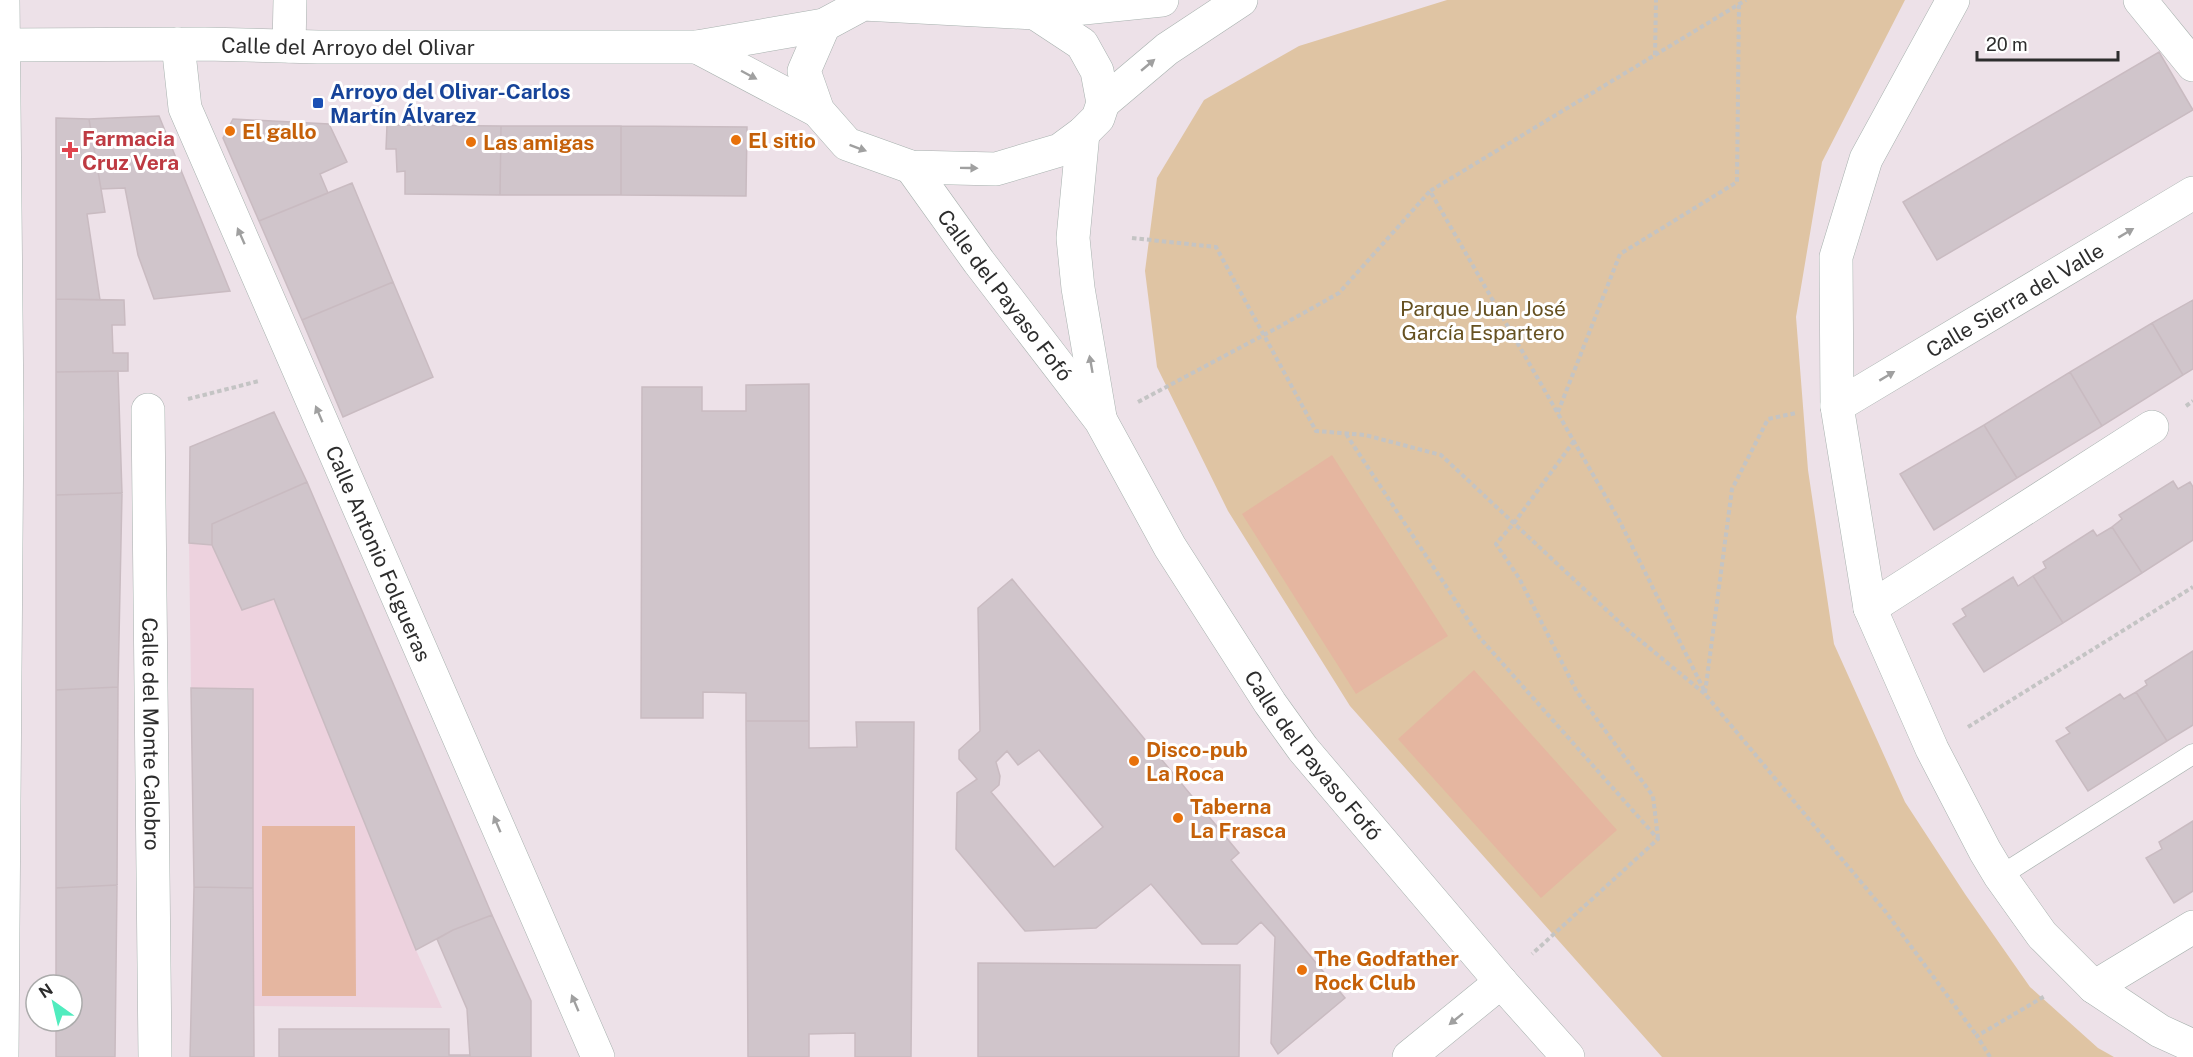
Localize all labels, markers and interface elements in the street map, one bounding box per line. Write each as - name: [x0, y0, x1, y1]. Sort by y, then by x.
- scale bar: [1977, 24, 2118, 62]
- street label: Calle del Arroyo del Olivar: [221, 32, 475, 60]
- text: 20 m: [1986, 34, 2028, 55]
- one-way arrow: [1140, 59, 1155, 72]
- one-way arrow: [740, 69, 758, 79]
- place label: Arroyo del Olivar-Carlos Martín Álvarez: [330, 79, 571, 128]
- marker: Arroyo del Olivar-Carlos Martín Álvarez: [311, 96, 325, 110]
- place label: El gallo: [242, 119, 317, 144]
- marker: El gallo: [223, 124, 237, 138]
- place label: Farmacia Cruz Vera: [82, 126, 179, 175]
- place label: El sitio: [748, 128, 816, 153]
- place label: Las amigas: [483, 130, 594, 155]
- marker: El sitio: [729, 133, 743, 147]
- marker: Las amigas: [464, 135, 478, 149]
- marker: Farmacia Cruz Vera: [63, 143, 77, 157]
- one-way arrow: [849, 144, 867, 154]
- one-way arrow: [960, 163, 979, 173]
- street label: Calle del Payaso Fofó: [933, 204, 1078, 386]
- one-way arrow: [236, 226, 246, 244]
- one-way arrow: [2118, 228, 2135, 238]
- street label: Calle Sierra del Valle: [1921, 237, 2108, 362]
- park label: Parque Juan José García Espartero: [1400, 296, 1566, 345]
- one-way arrow: [1086, 354, 1095, 373]
- one-way arrow: [1879, 371, 1896, 381]
- one-way arrow: [315, 406, 324, 423]
- street label: Calle Antonio Folgueras: [321, 442, 437, 665]
- street label: Calle del Monte Calobro: [138, 617, 165, 851]
- street label: Calle del Payaso Fofó: [1240, 666, 1387, 845]
- place label: Disco-pub La Roca: [1146, 737, 1248, 786]
- marker: Disco-pub La Roca: [1127, 754, 1141, 768]
- place label: Taberna La Frasca: [1190, 794, 1286, 843]
- marker: Taberna La Frasca: [1171, 811, 1185, 825]
- one-way arrow: [492, 815, 502, 833]
- place label: The Godfather Rock Club: [1314, 946, 1459, 995]
- marker: The Godfather Rock Club: [1295, 963, 1309, 977]
- north arrow: [24, 973, 84, 1033]
- text: N: [35, 980, 56, 1002]
- one-way arrow: [570, 994, 580, 1012]
- one-way arrow: [1448, 1013, 1464, 1026]

